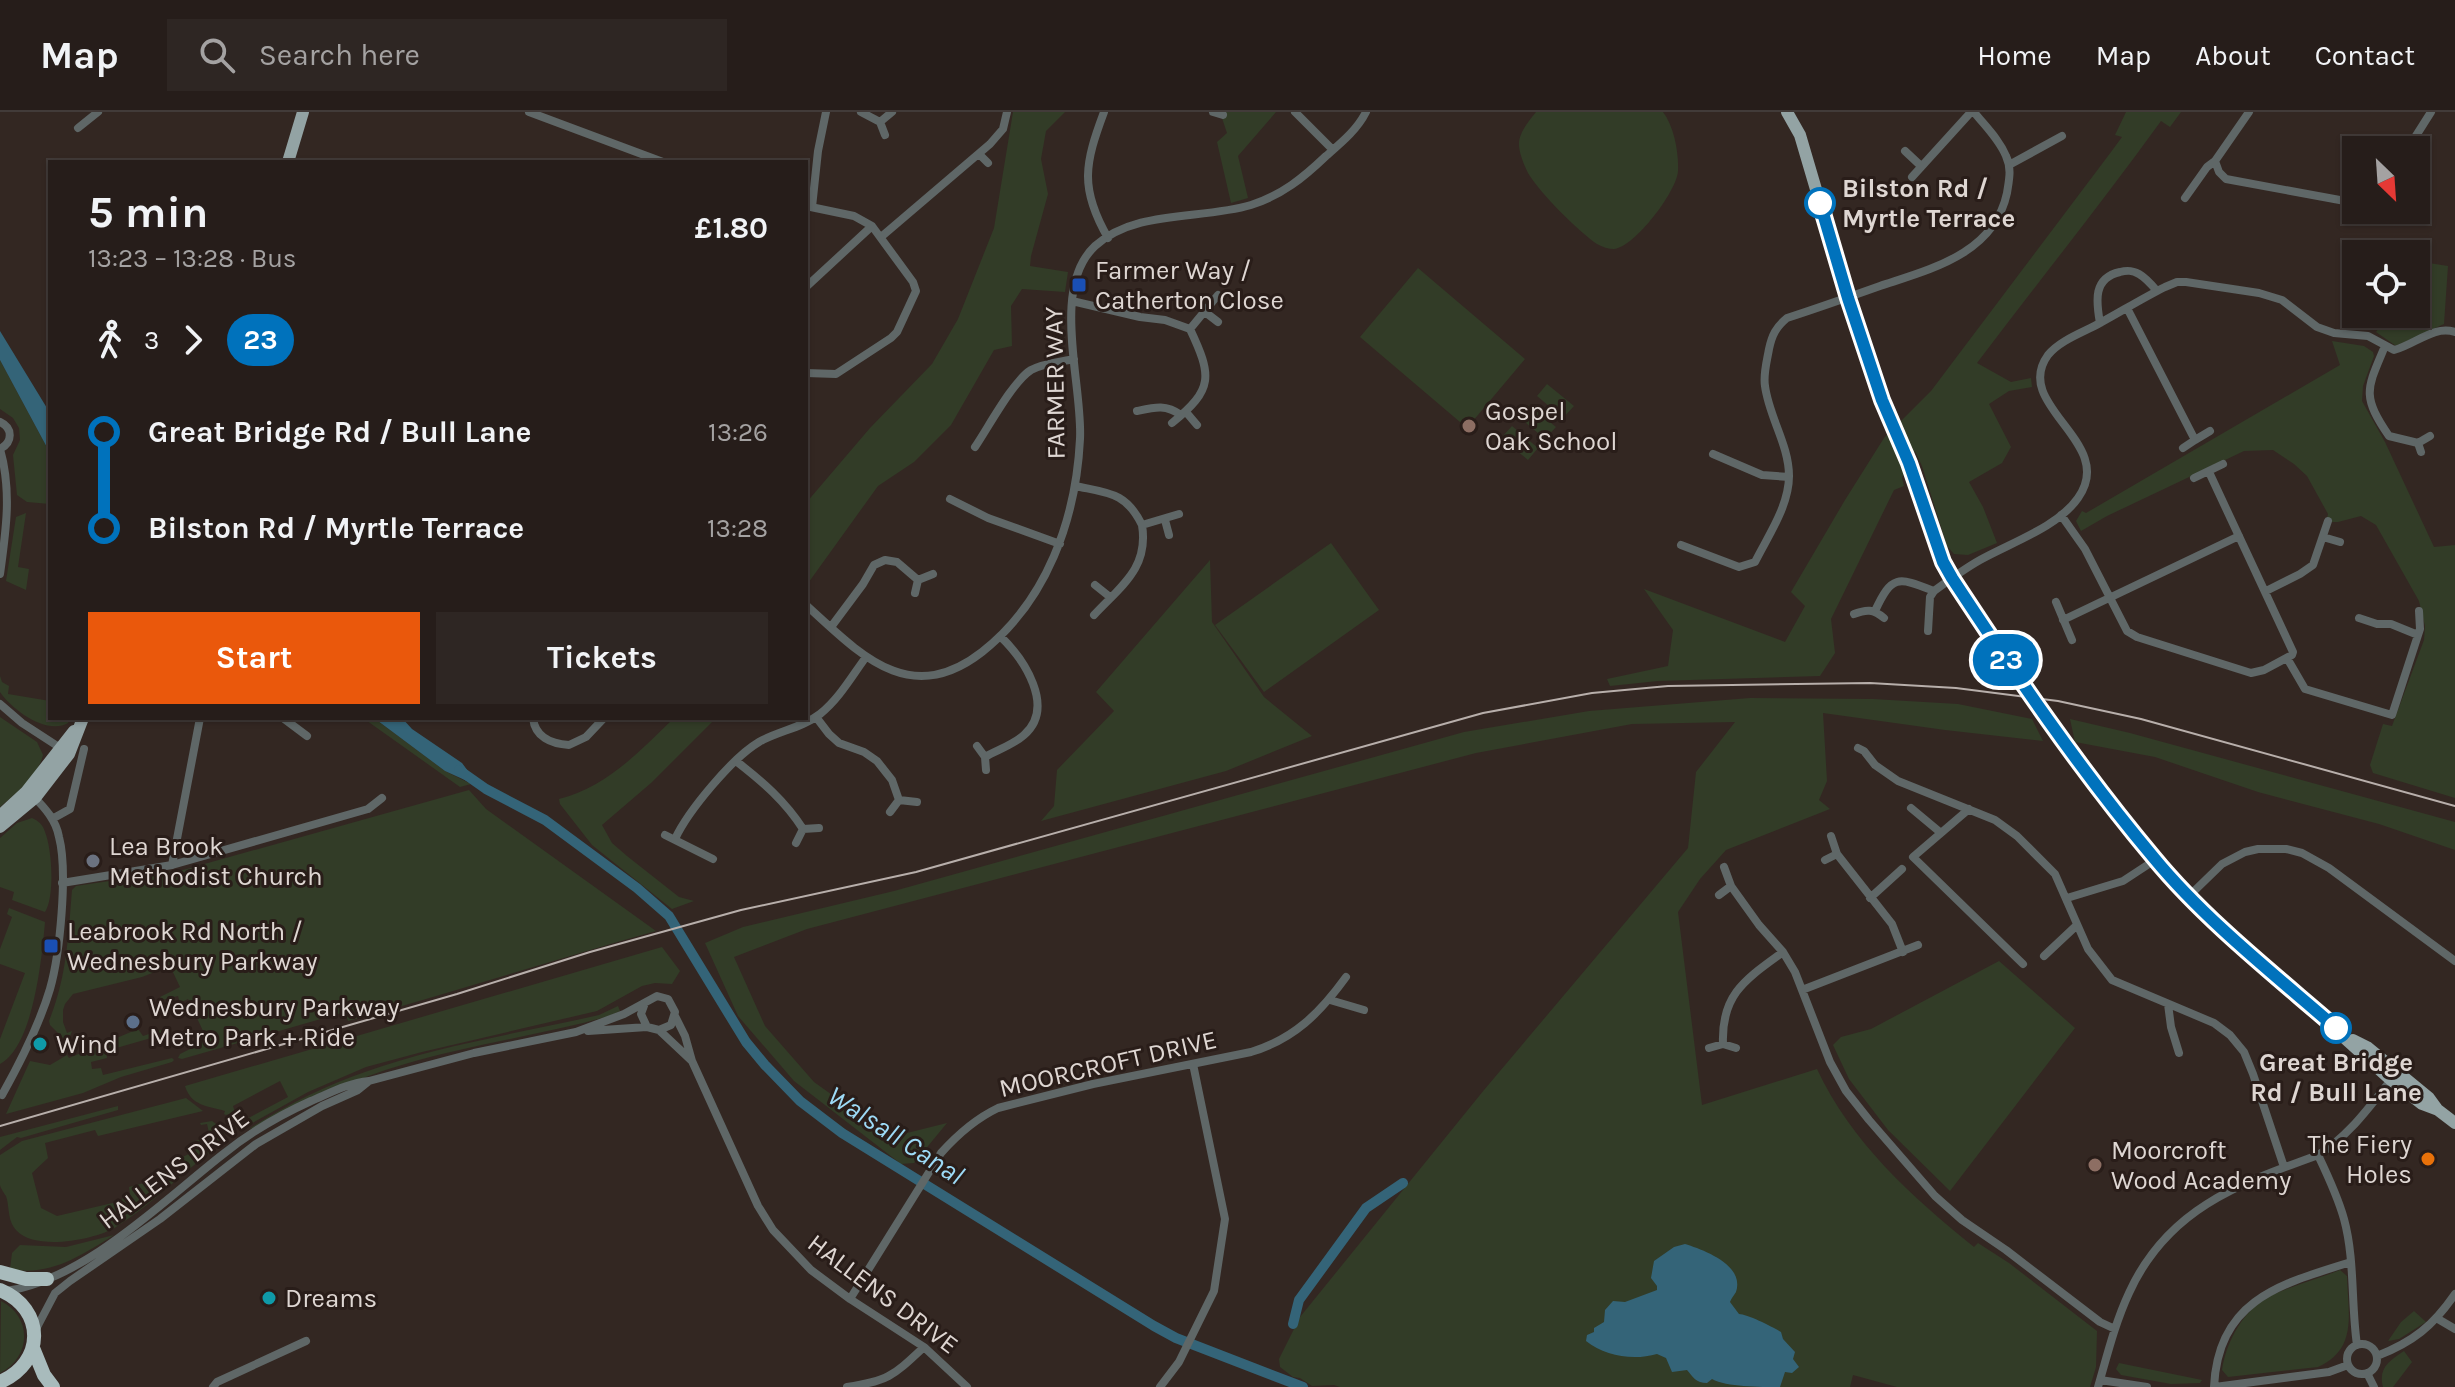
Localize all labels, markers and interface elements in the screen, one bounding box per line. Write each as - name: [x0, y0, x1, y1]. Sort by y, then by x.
- search box: [167, 19, 727, 91]
- text: Map: [40, 33, 119, 78]
- icon: search: [195, 33, 239, 77]
- text: Search here: [259, 37, 420, 73]
- text: Home: [1977, 39, 2052, 72]
- text: Map: [2096, 39, 2151, 72]
- text: About: [2195, 39, 2271, 72]
- text: Contact: [2315, 39, 2415, 72]
- north arrow: [2342, 136, 2430, 224]
- map controls: [2342, 136, 2430, 328]
- place label: Bilston Rd / Myrtle Terrace: [1842, 173, 2015, 234]
- text: 5 min: [88, 187, 208, 238]
- marker: Bilston Rd / Myrtle Terrace: [1805, 188, 1835, 218]
- text: £1.80: [694, 210, 768, 246]
- button: locate: [2342, 240, 2430, 328]
- text: 13:23 – 13:28 · Bus: [88, 243, 297, 274]
- place label: Farmer Way / Catherton Close: [1095, 255, 1284, 316]
- marker: Farmer Way / Catherton Close: [1070, 276, 1088, 294]
- street label: FARMER WAY: [1038, 306, 1072, 460]
- icon: walk: [88, 318, 132, 362]
- icon: forward: [171, 318, 215, 362]
- text: 23: [243, 323, 278, 356]
- text: 3: [144, 325, 159, 356]
- place label: Gospel Oak School: [1485, 396, 1617, 457]
- text: Great Bridge Rd / Bull Lane: [148, 414, 532, 450]
- text: 13:26: [708, 417, 768, 448]
- marker: Gospel Oak School: [1460, 417, 1478, 435]
- text: Bilston Rd / Myrtle Terrace: [148, 510, 524, 546]
- text: 13:28: [707, 513, 768, 544]
- button: Start: [88, 612, 420, 704]
- button: Tickets: [436, 612, 768, 704]
- line badge: 23: [1970, 634, 2042, 686]
- text: 23: [1989, 643, 2023, 676]
- place label: Lea Brook Methodist Church: [109, 831, 323, 892]
- marker: Lea Brook Methodist Church: [84, 852, 102, 870]
- place label: Leabrook Rd North / Wednesbury Parkway: [67, 916, 318, 977]
- marker: Leabrook Rd North / Wednesbury Parkway: [42, 937, 60, 955]
- place label: Wednesbury Parkway Metro Park + Ride: [149, 992, 400, 1053]
- marker: Wednesbury Parkway Metro Park + Ride: [124, 1013, 142, 1031]
- marker: Great Bridge Rd / Bull Lane: [2321, 1013, 2351, 1043]
- street label: MOORCROFT DRIVE: [996, 1024, 1220, 1104]
- place label: Wind: [56, 1029, 118, 1060]
- marker: Wind: [31, 1035, 49, 1053]
- place label: Great Bridge Rd / Bull Lane: [2250, 1047, 2422, 1108]
- water label: Walsall Canal: [821, 1079, 971, 1191]
- street label: HALLENS DRIVE: [93, 1102, 255, 1236]
- place label: The Fiery Holes: [2308, 1129, 2412, 1190]
- place label: Moorcroft Wood Academy: [2111, 1135, 2291, 1196]
- marker: The Fiery Holes: [2419, 1150, 2437, 1168]
- marker: Moorcroft Wood Academy: [2086, 1156, 2104, 1174]
- street label: HALLENS DRIVE: [802, 1227, 964, 1361]
- place label: Dreams: [285, 1283, 377, 1314]
- marker: Dreams: [260, 1289, 278, 1307]

